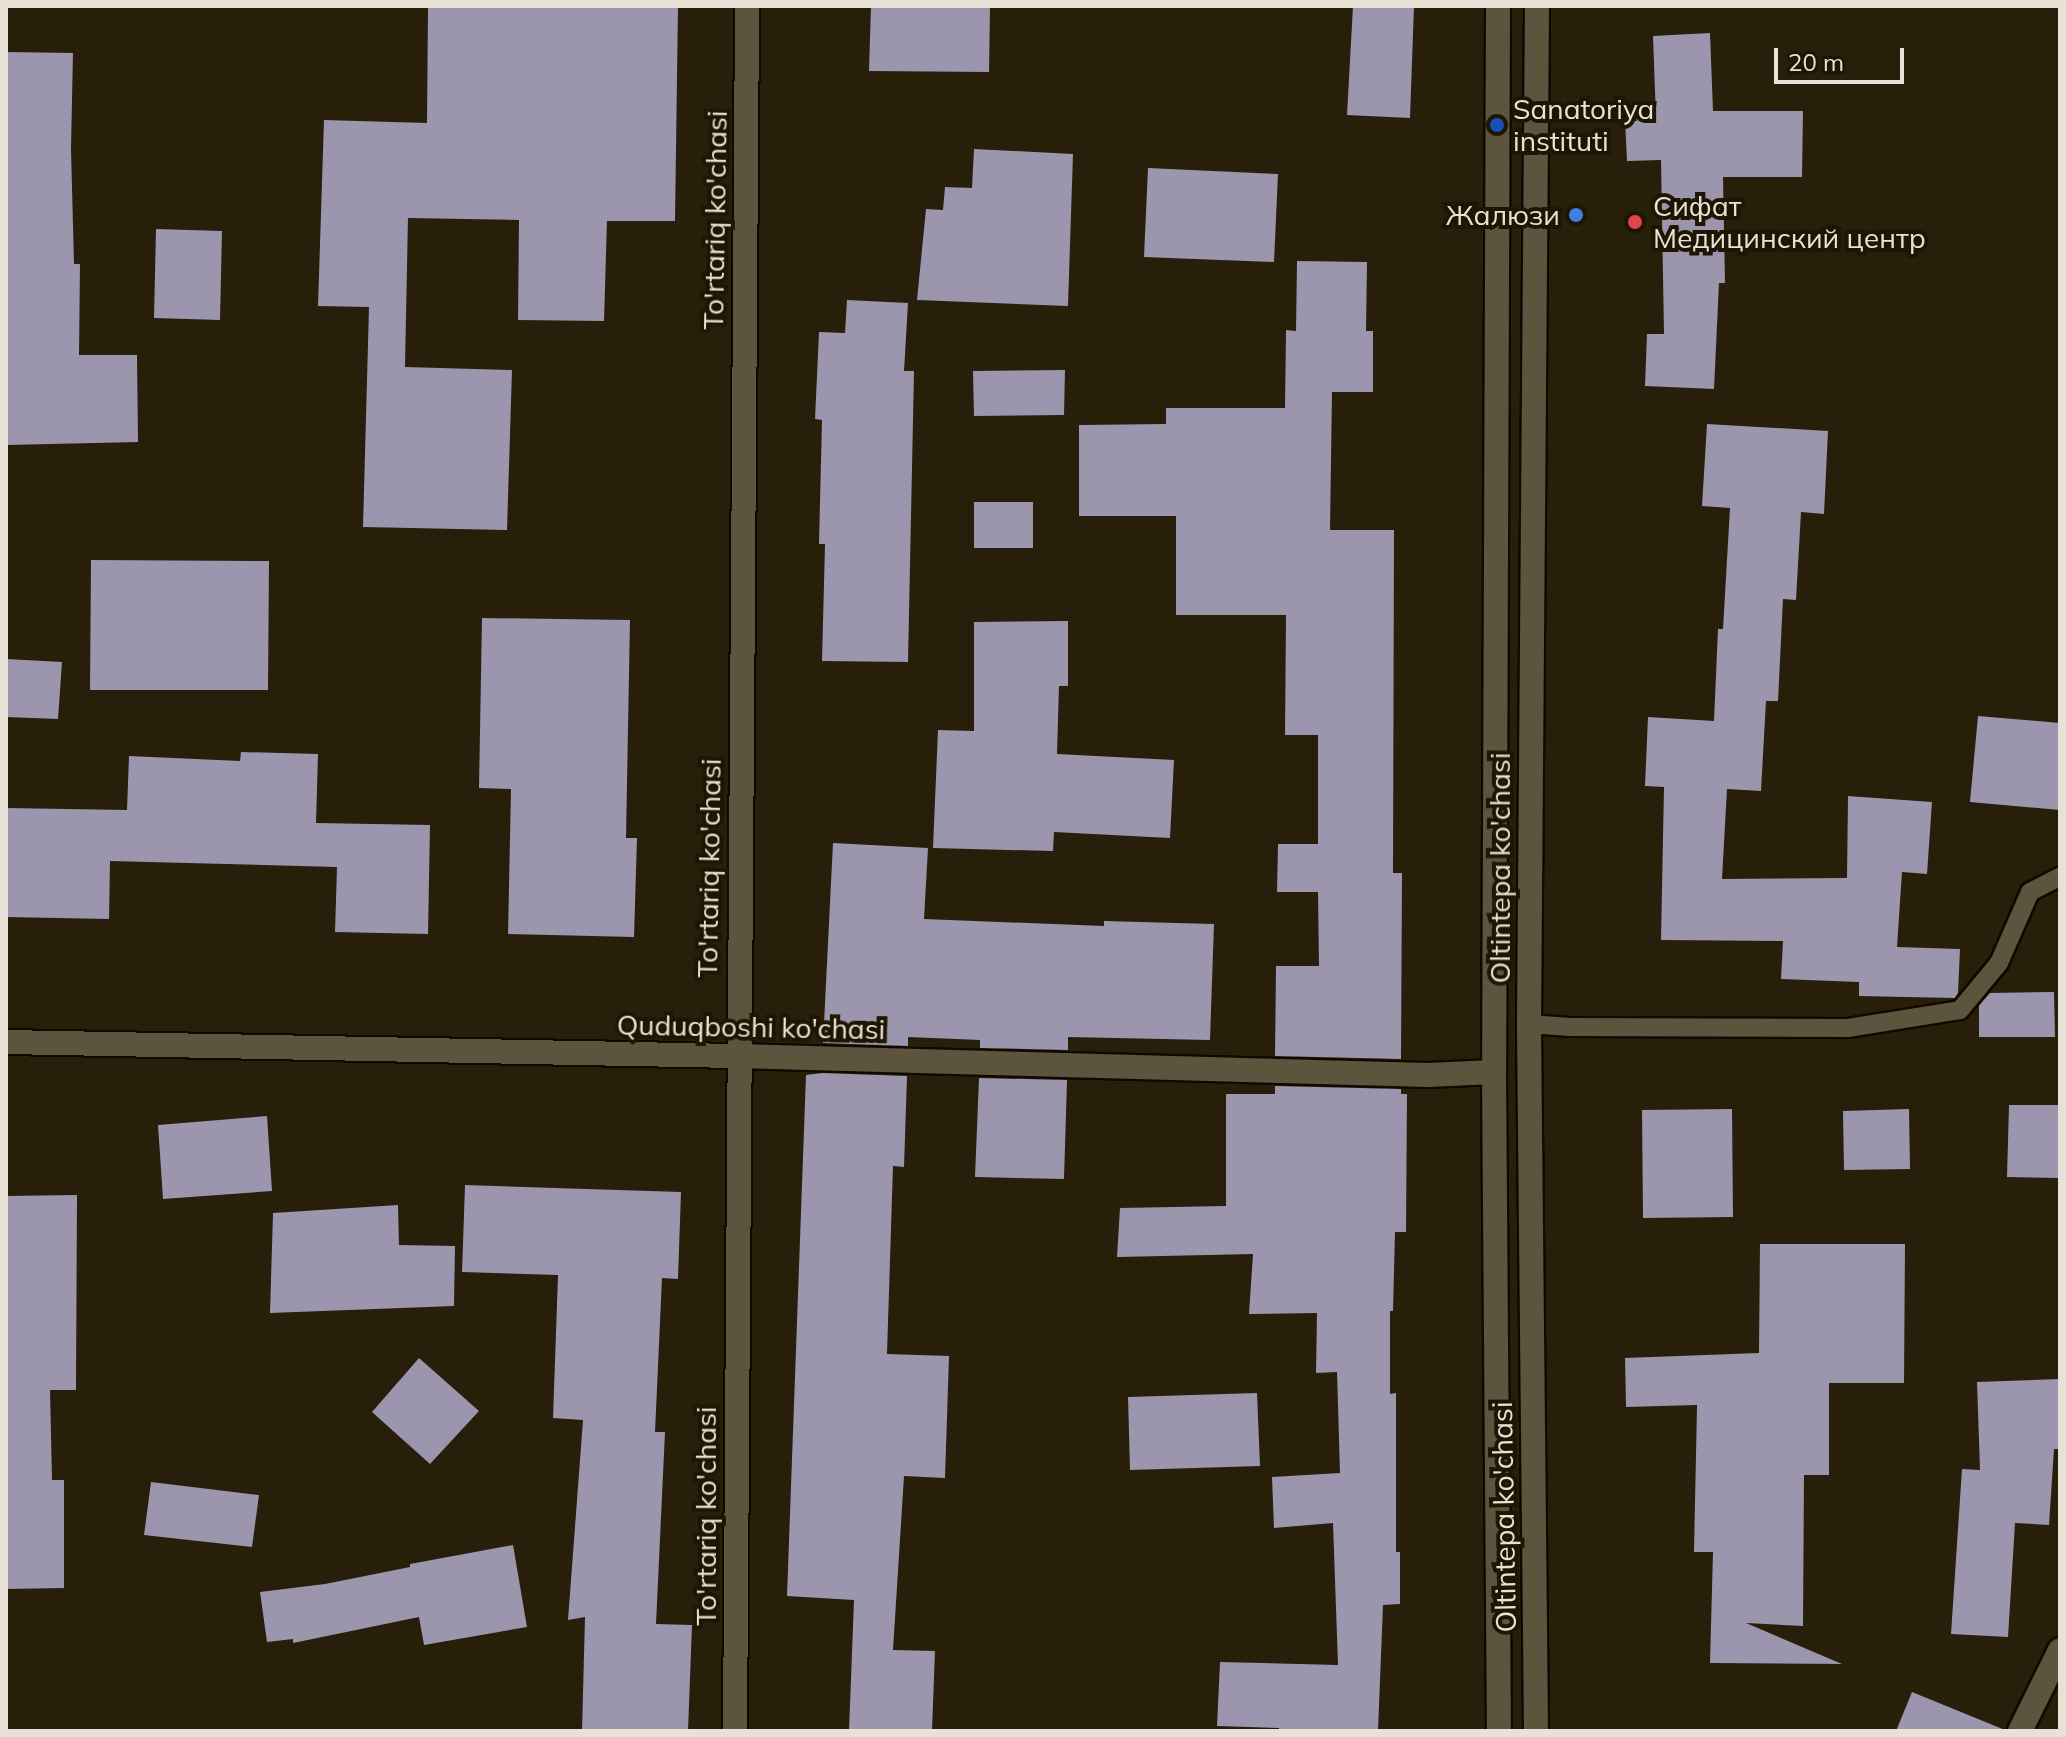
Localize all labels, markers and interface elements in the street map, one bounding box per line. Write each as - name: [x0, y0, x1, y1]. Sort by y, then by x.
- scale bar: [1778, 32, 1908, 82]
- text: 20 m: [1788, 47, 1844, 77]
- place label: Sanatoriya instituti: [1513, 92, 1654, 158]
- street label: To'rtariq ko'chasi: [696, 110, 734, 330]
- marker: Sanatoriya instituti: [1488, 116, 1506, 134]
- place label: Сифат Медицинский центр: [1653, 189, 1926, 255]
- place label: Жалюзи: [1446, 198, 1560, 232]
- marker: Жалюзи: [1567, 206, 1585, 224]
- marker: Сифат Медицинский центр: [1624, 211, 1646, 233]
- street label: Oltintepa ko'chasi: [1483, 753, 1517, 983]
- street label: To'rtariq ko'chasi: [690, 758, 728, 978]
- street label: Quduqboshi ko'chasi: [617, 1008, 885, 1046]
- street label: Oltintepa ko'chasi: [1485, 1401, 1523, 1633]
- street label: To'rtariq ko'chasi: [689, 1406, 723, 1626]

